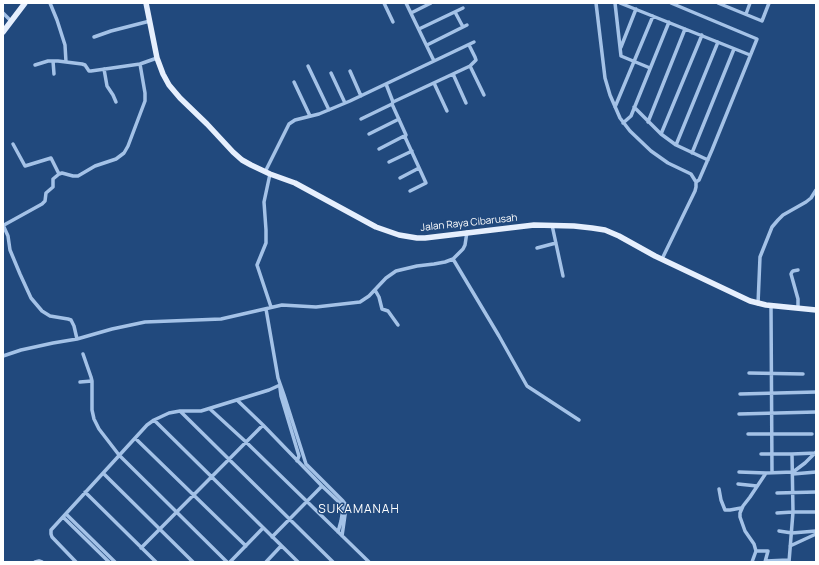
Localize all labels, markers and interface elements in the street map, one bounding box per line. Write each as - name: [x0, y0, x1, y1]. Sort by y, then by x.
- street label: Jalan Raya Cibarusah: [420, 212, 518, 234]
- district label: SUKAMANAH: [318, 503, 400, 517]

